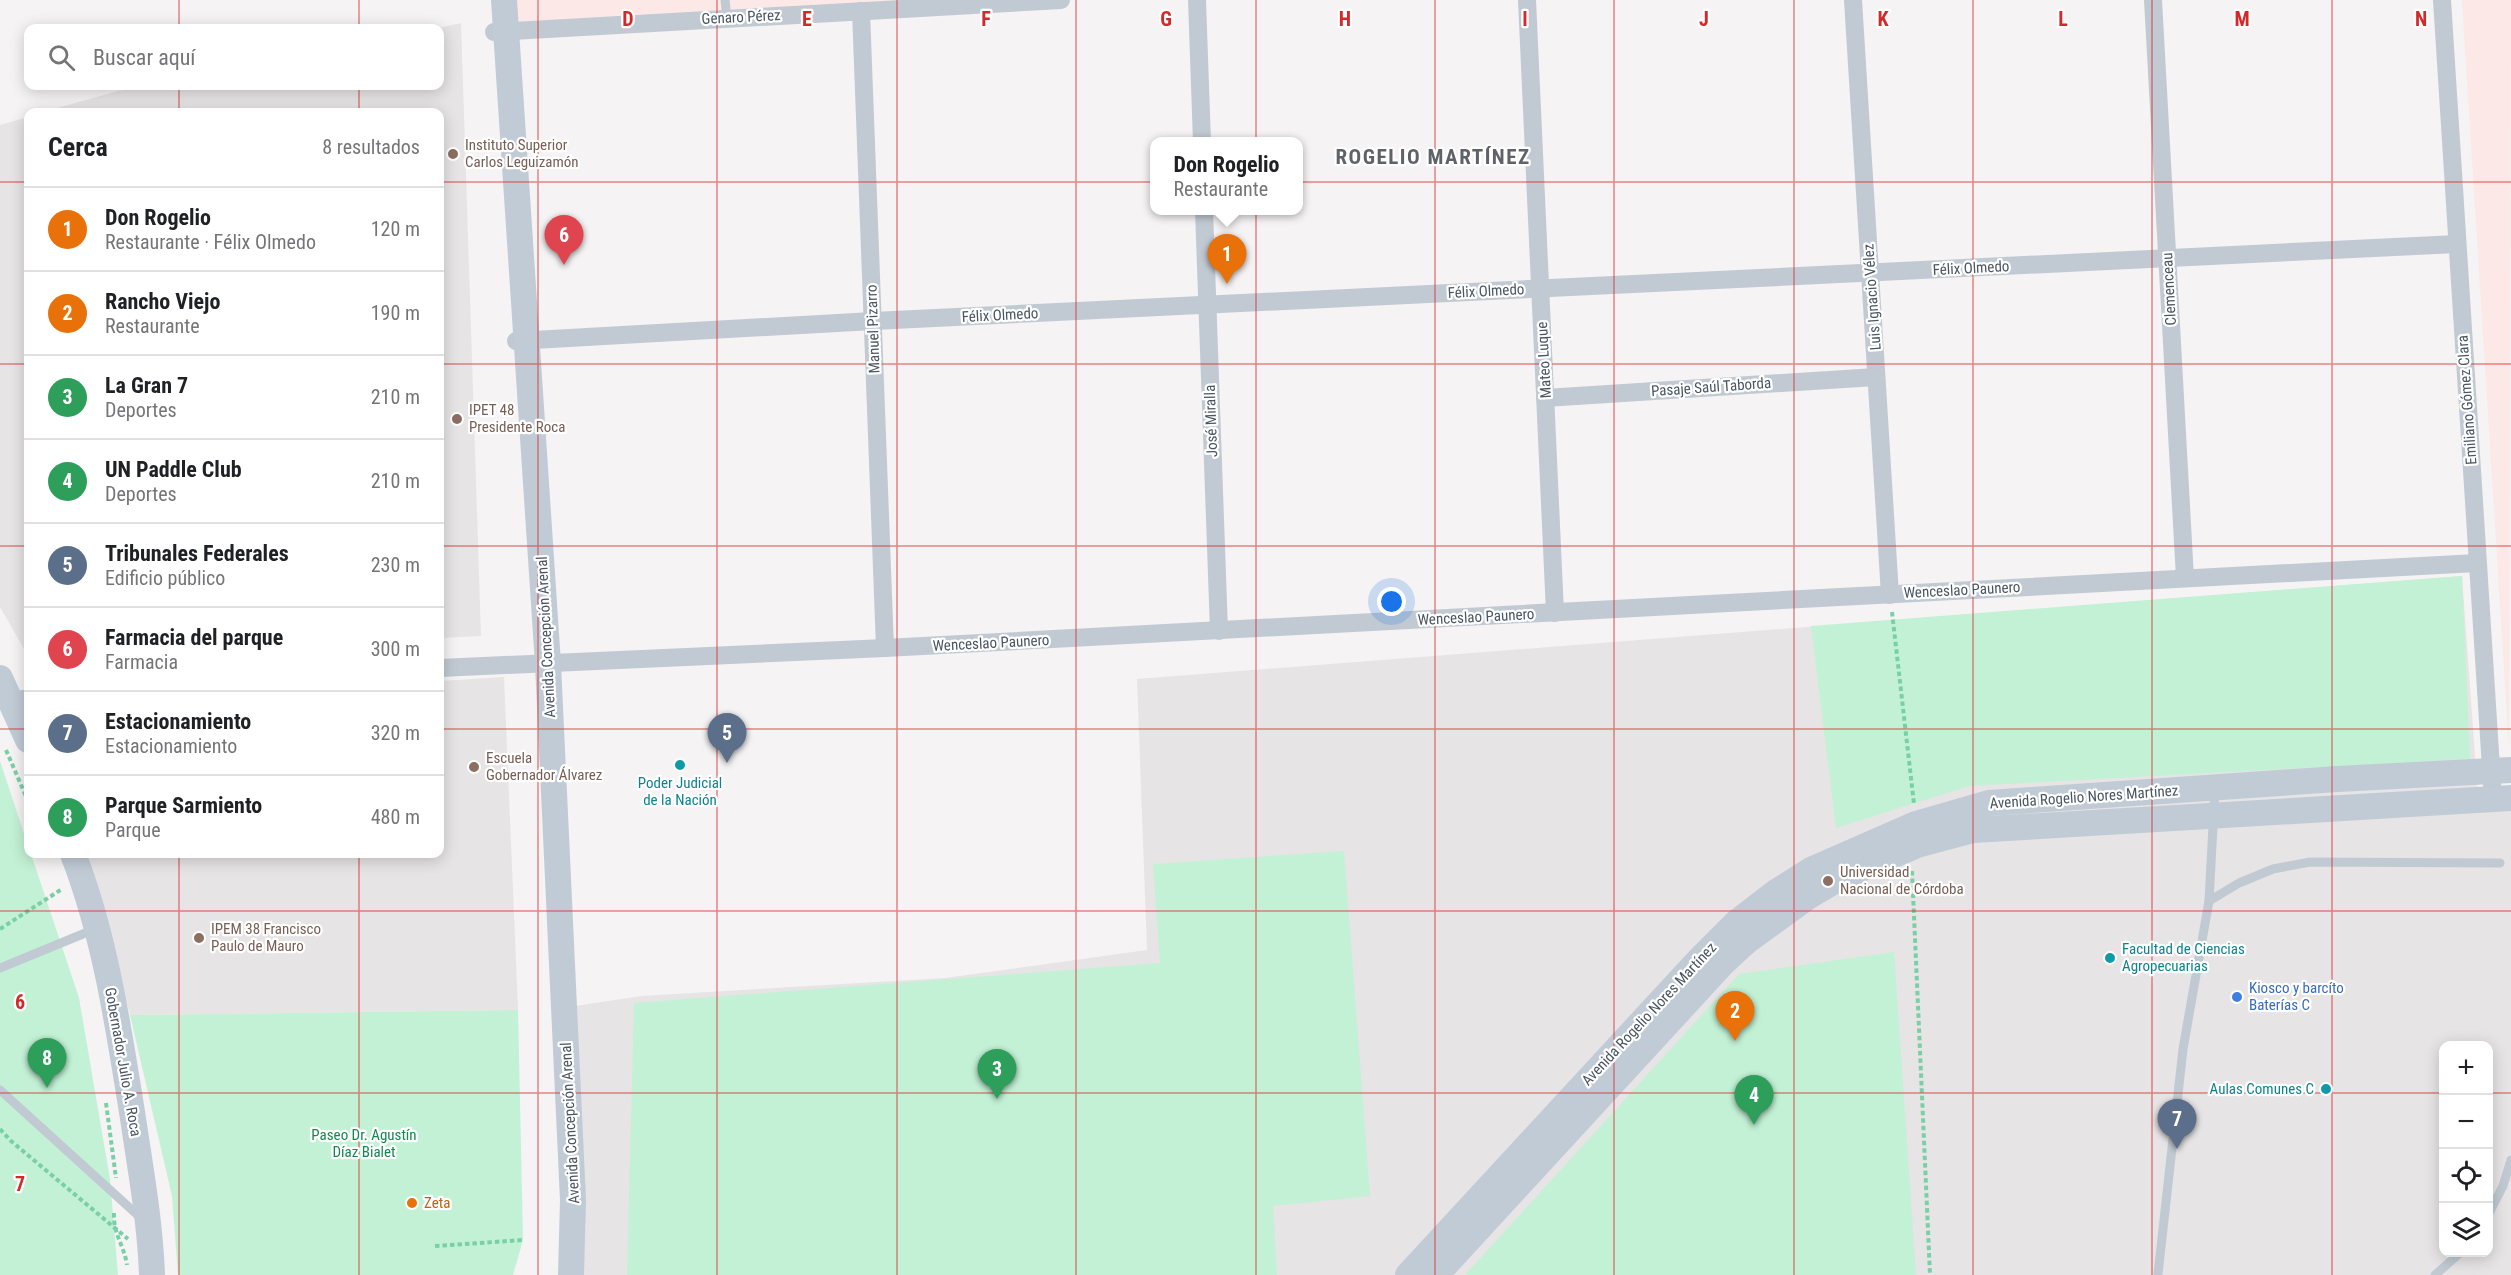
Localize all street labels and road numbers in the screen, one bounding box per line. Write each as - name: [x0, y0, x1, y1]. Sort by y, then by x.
- street label: Genaro Pérez: [701, 6, 781, 28]
- street label: Luis Ignacio Vélez: [1859, 243, 1885, 351]
- street label: Clemenceau: [2158, 252, 2180, 326]
- street label: Félix Olmedo: [1932, 257, 2010, 279]
- street label: Félix Olmedo: [1447, 280, 1525, 302]
- street label: Manuel Pizarro: [862, 284, 884, 374]
- street label: Félix Olmedo: [961, 304, 1039, 326]
- street label: Mateo Luque: [1533, 321, 1555, 399]
- street label: Emiliano Gómez Clara: [2453, 335, 2481, 465]
- street label: Pasaje Saúl Taborda: [1650, 374, 1772, 400]
- street label: José Miralla: [1201, 385, 1221, 457]
- street label: Avenida Concepción Arenal: [533, 556, 559, 718]
- street label: Wenceslao Paunero: [1903, 578, 2021, 602]
- street label: Wenceslao Paunero: [1417, 605, 1535, 629]
- street label: Wenceslao Paunero: [932, 631, 1050, 655]
- street label: Avenida Rogelio Nores Martínez: [1989, 781, 2179, 813]
- street label: Avenida Rogelio Nores Martínez: [1578, 939, 1720, 1089]
- street label: Gobernador Julio A. Roca: [101, 986, 145, 1138]
- street label: Avenida Concepción Arenal: [557, 1042, 583, 1204]

